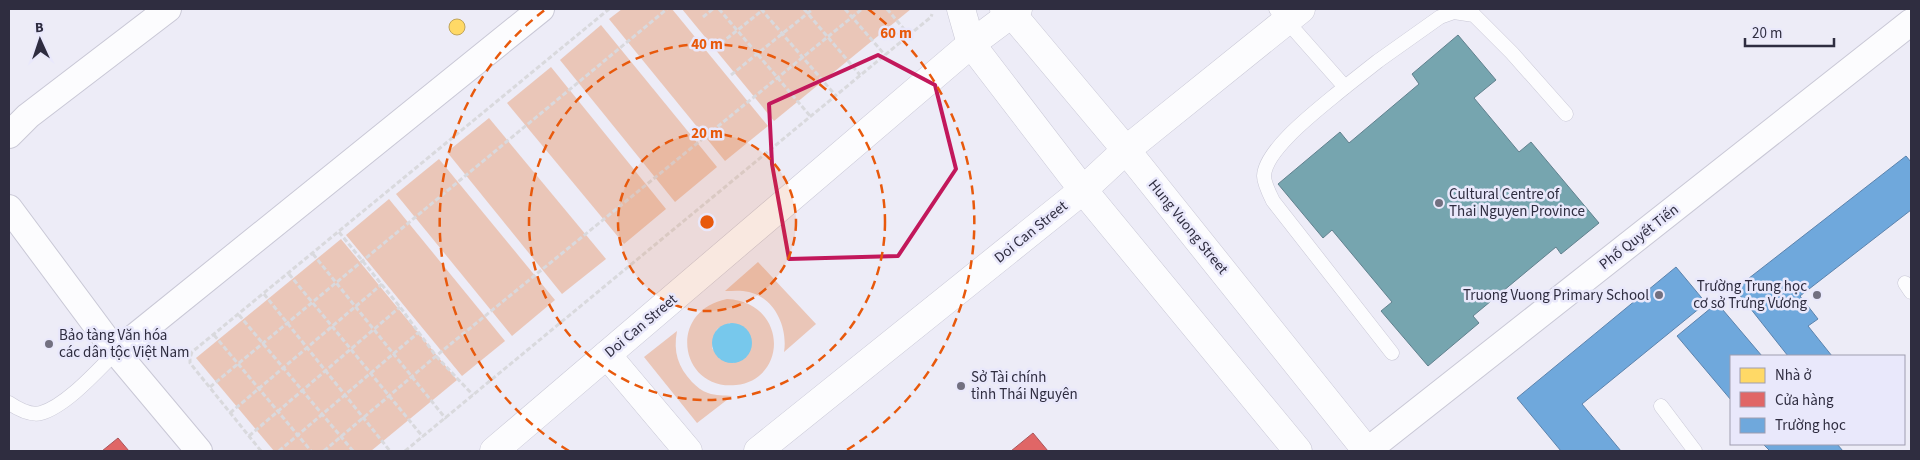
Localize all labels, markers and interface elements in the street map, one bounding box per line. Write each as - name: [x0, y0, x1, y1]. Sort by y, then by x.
- north arrow: [15, 15, 65, 65]
- scale bar: [1745, 15, 1834, 47]
- text: B: [35, 18, 45, 38]
- text: 60 m: [880, 23, 912, 44]
- text: 20 m: [1752, 23, 1782, 44]
- text: 40 m: [691, 34, 723, 55]
- text: 20 m: [691, 123, 723, 144]
- street label: Hung Vuong Street: [1143, 175, 1233, 279]
- place label: Cultural Centre of Thai Nguyen Province: [1449, 184, 1585, 222]
- street label: Doi Can Street: [990, 196, 1072, 268]
- marker: Cultural Centre of Thai Nguyen Province: [1433, 197, 1445, 209]
- street label: Phố Quyết Tiến: [1595, 199, 1683, 275]
- centre of rings: [698, 213, 716, 231]
- place label: Trường Trung học cơ sở Trưng Vương: [1693, 276, 1807, 314]
- place label: Truong Vuong Primary School: [1463, 285, 1649, 306]
- street label: Doi Can Street: [600, 289, 682, 363]
- marker: Truong Vuong Primary School: [1653, 289, 1665, 301]
- marker: Trường Trung học cơ sở Trưng Vương: [1811, 289, 1823, 301]
- place label: Bảo tàng Văn hóa các dân tộc Việt Nam: [59, 325, 190, 363]
- marker: Bảo tàng Văn hóa các dân tộc Việt Nam: [43, 338, 55, 350]
- legend: [1730, 355, 1905, 445]
- text: Nhà ở: [1775, 365, 1812, 386]
- place label: Sở Tài chính tỉnh Thái Nguyên: [971, 367, 1078, 405]
- marker: Sở Tài chính tỉnh Thái Nguyên: [955, 380, 967, 392]
- text: Cửa hàng: [1775, 390, 1834, 411]
- text: Trường học: [1775, 415, 1846, 436]

